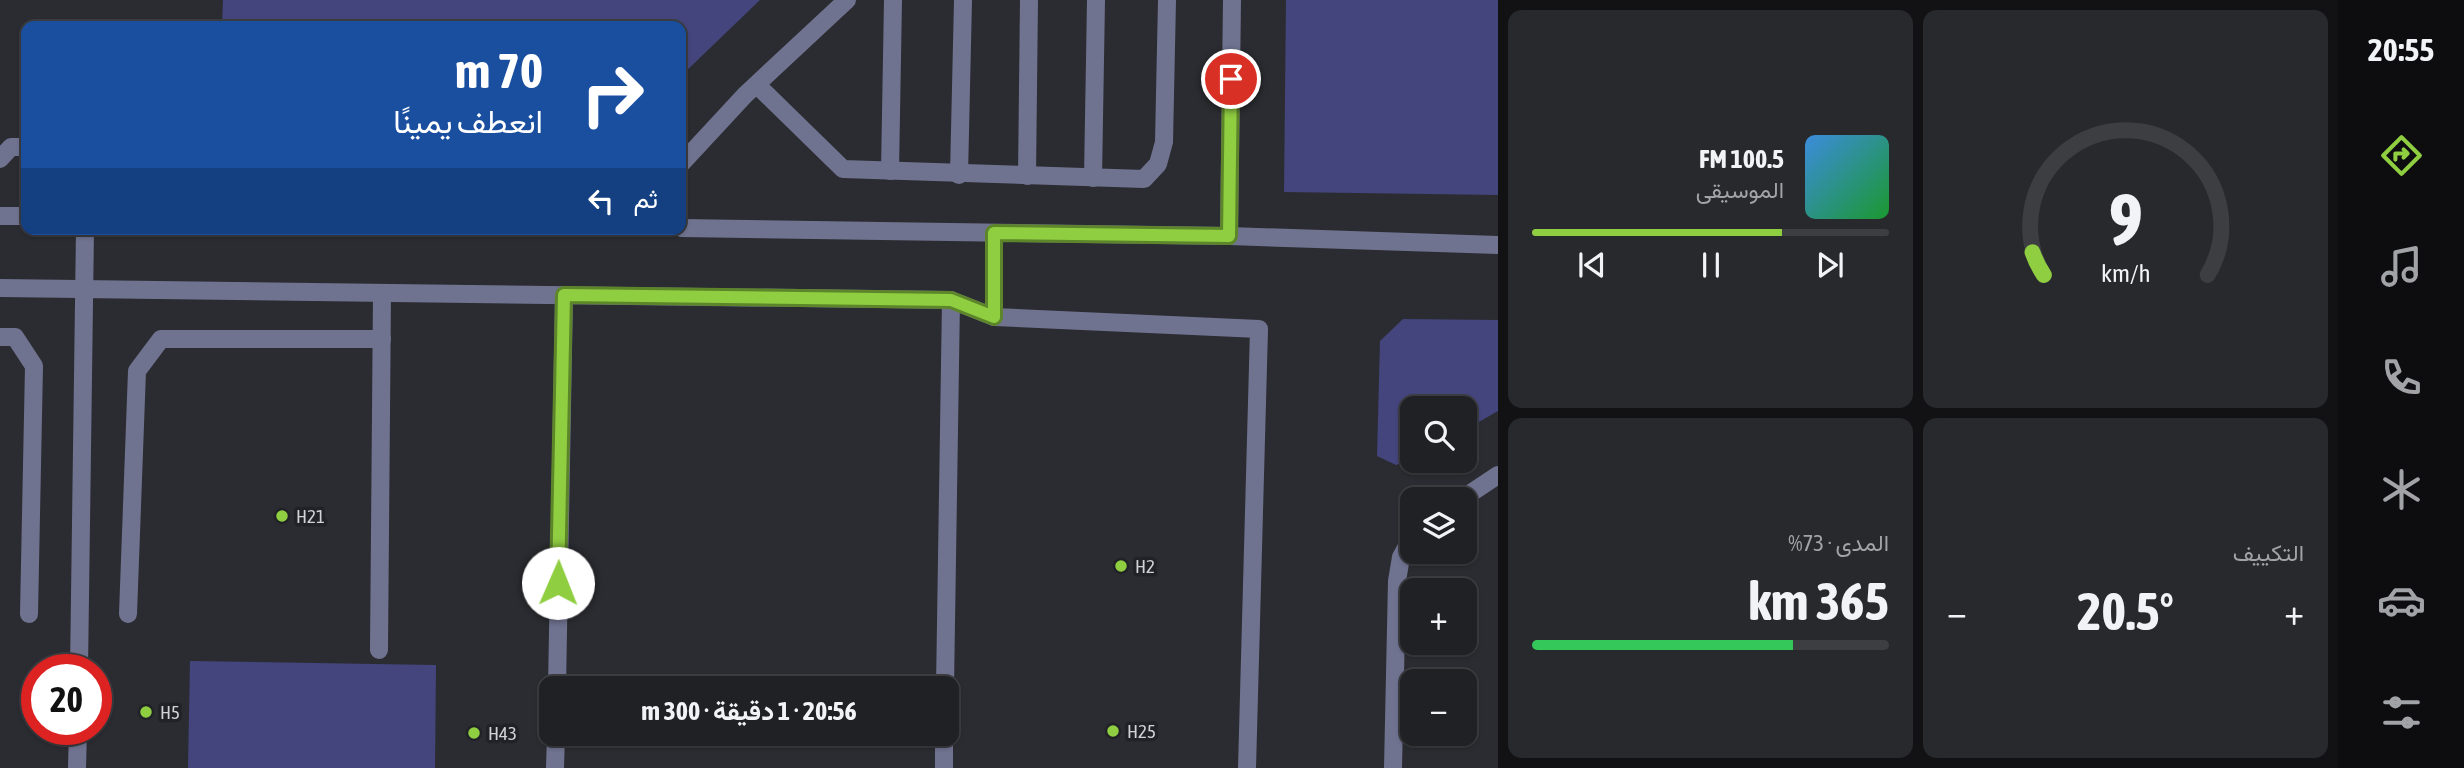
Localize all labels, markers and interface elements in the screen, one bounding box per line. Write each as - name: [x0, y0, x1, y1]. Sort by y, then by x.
- text: 20:55: [2368, 31, 2434, 68]
- text: 70 m: [455, 42, 543, 98]
- icon: right: [567, 49, 658, 140]
- pin: [1201, 49, 1261, 109]
- icon: arrive: [1212, 60, 1250, 98]
- text: انعطف يمينًا: [393, 103, 543, 140]
- icon: directions: [2377, 131, 2426, 180]
- text: 100.5 FM: [1699, 144, 1784, 174]
- text: الموسيقى: [1696, 177, 1784, 203]
- text: 9: [2108, 178, 2143, 261]
- icon: left: [582, 182, 620, 220]
- text: ثم: [634, 184, 658, 214]
- icon: music: [2377, 242, 2426, 291]
- icon: previous: [1573, 246, 1611, 284]
- icon: pause: [1692, 246, 1730, 284]
- icon: next: [1811, 246, 1849, 284]
- text: km/h: [2101, 259, 2150, 287]
- icon: phone: [2377, 353, 2426, 402]
- map controls: [1400, 396, 1477, 746]
- button: search: [1400, 396, 1477, 473]
- icon: climate: [2377, 465, 2426, 514]
- button: layers: [1400, 487, 1477, 564]
- place label: H21: [296, 505, 325, 527]
- marker: H21: [274, 508, 290, 524]
- text: المدى · 73%: [1788, 530, 1889, 556]
- text: التكييف: [2233, 540, 2304, 566]
- position arrow: [521, 546, 595, 620]
- place label: H2: [1135, 555, 1155, 577]
- marker: H2: [1113, 558, 1129, 574]
- text: 365 km: [1748, 571, 1889, 631]
- icon: car: [2377, 576, 2426, 625]
- button: +: [1400, 578, 1477, 655]
- text: 20.5°: [2077, 581, 2174, 641]
- text: −: [1947, 590, 1967, 633]
- text: +: [2284, 590, 2304, 633]
- speed limit sign: 20: [21, 654, 112, 745]
- button: −: [1400, 669, 1477, 746]
- icon: filters: [2377, 688, 2426, 737]
- text: 20:56 · 1 دقيقة · 300 m: [641, 696, 857, 726]
- place label: H5: [160, 701, 180, 723]
- marker: H5: [138, 704, 154, 720]
- place label: H25: [1127, 720, 1156, 742]
- place label: H43: [488, 722, 517, 744]
- marker: H25: [1105, 723, 1121, 739]
- marker: H43: [466, 725, 482, 741]

